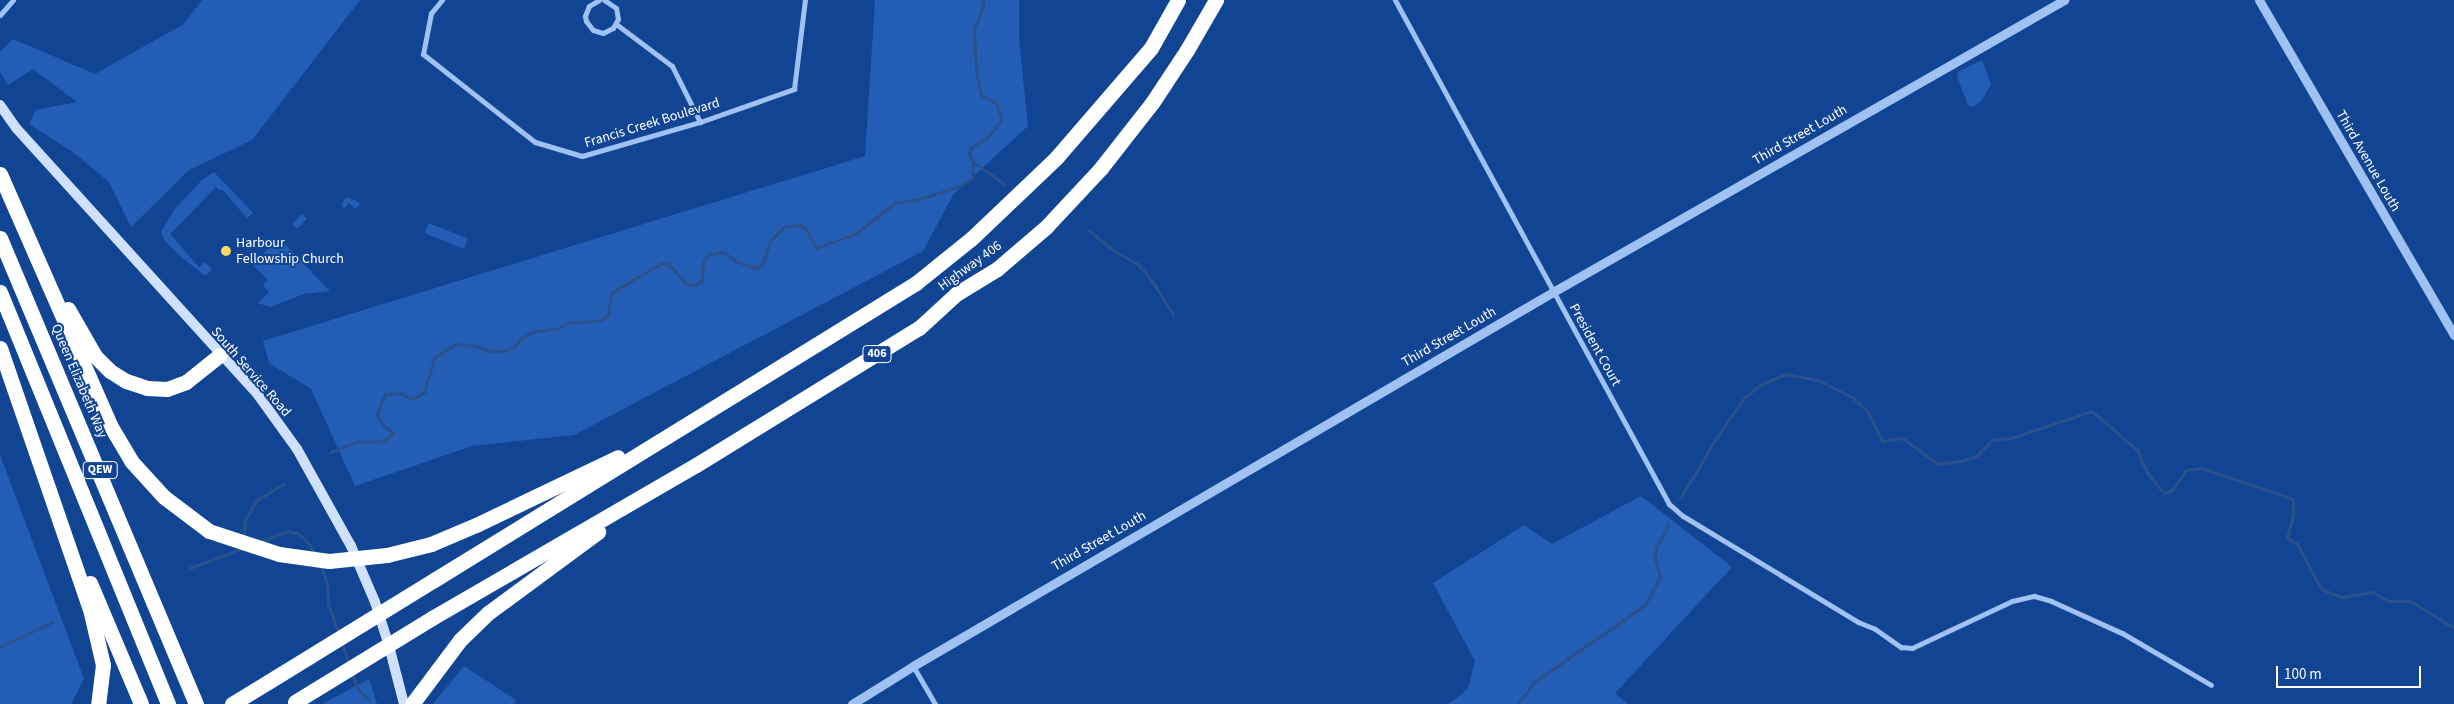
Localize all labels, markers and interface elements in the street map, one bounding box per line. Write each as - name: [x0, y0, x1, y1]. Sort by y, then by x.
- street label: Francis Creek Boulevard: [582, 94, 722, 152]
- street label: Third Street Louth: [1750, 101, 1850, 169]
- street label: Third Avenue Louth: [2332, 107, 2404, 215]
- place label: Harbour Fellowship Church: [236, 235, 344, 268]
- street label: Highway 406: [935, 237, 1005, 295]
- marker: Harbour Fellowship Church: [220, 245, 232, 257]
- street label: President Court: [1565, 301, 1625, 389]
- street label: Third Street Louth: [1399, 303, 1499, 371]
- street label: Queen Elizabeth Way: [47, 321, 111, 441]
- street label: South Service Road: [207, 324, 295, 420]
- road number: 406: [862, 344, 892, 364]
- road number: QEW: [82, 460, 118, 480]
- street label: Third Street Louth: [1049, 507, 1149, 575]
- scale bar: [2279, 656, 2424, 688]
- text: 100 m: [2284, 664, 2322, 685]

